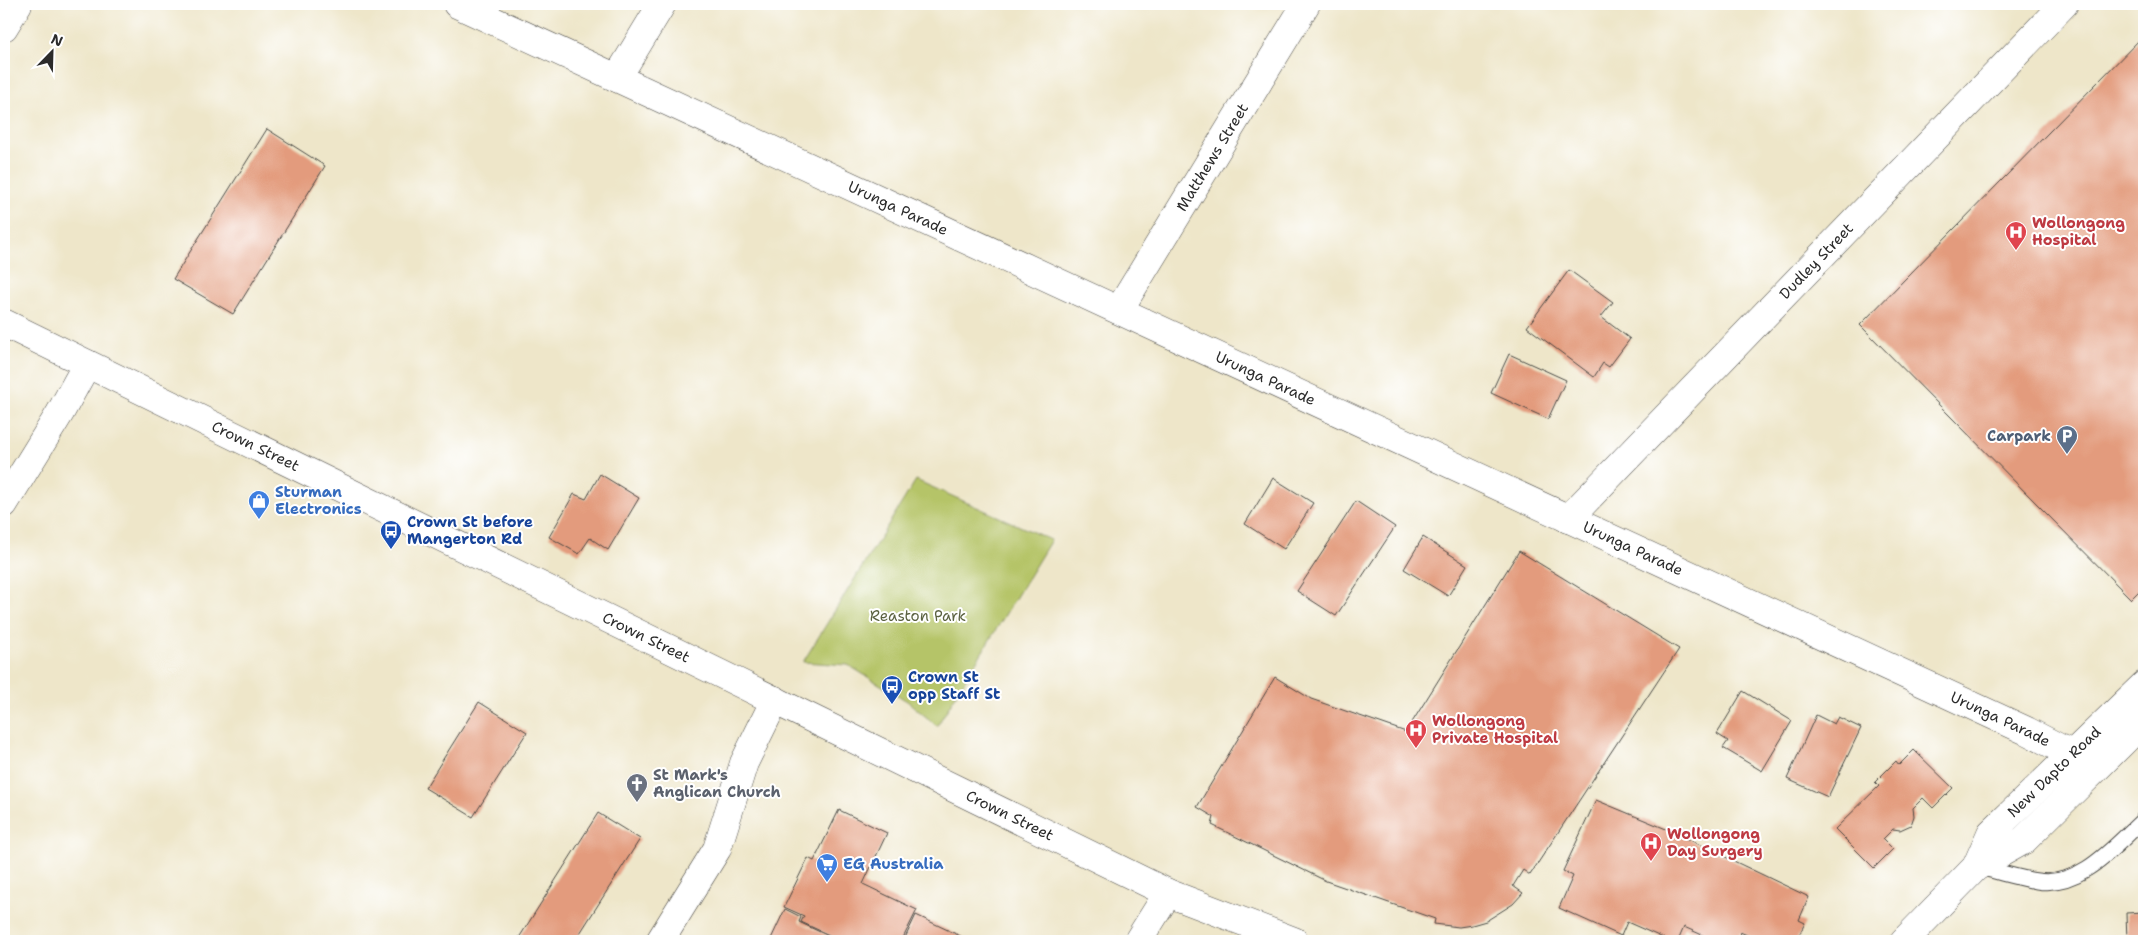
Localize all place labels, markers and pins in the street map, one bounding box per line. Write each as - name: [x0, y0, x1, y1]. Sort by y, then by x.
- place label: Wollongong Hospital: [2032, 213, 2125, 250]
- hospital icon: Wollongong Hospital: [2004, 220, 2028, 251]
- parking icon: Carpark: [2055, 424, 2079, 455]
- place label: Carpark: [1987, 426, 2051, 446]
- place label: Sturman Electronics: [275, 482, 362, 519]
- shop icon: Sturman Electronics: [247, 489, 271, 520]
- place label: Crown St before Mangerton Rd: [407, 512, 533, 549]
- bus stop icon: Crown St before Mangerton Rd: [379, 519, 403, 550]
- place label: Crown St opp Staff St: [908, 667, 1000, 704]
- bus stop icon: Crown St opp Staff St: [880, 674, 904, 705]
- place label: Wollongong Private Hospital: [1432, 711, 1558, 748]
- hospital icon: Wollongong Private Hospital: [1404, 718, 1428, 749]
- place label: St Mark's Anglican Church: [653, 765, 781, 802]
- church icon: St Mark's Anglican Church: [625, 772, 649, 803]
- place label: Wollongong Day Surgery: [1667, 824, 1763, 861]
- hospital icon: Wollongong Day Surgery: [1639, 831, 1663, 862]
- supermarket icon: EG Australia: [815, 852, 839, 883]
- place label: EG Australia: [843, 854, 944, 874]

